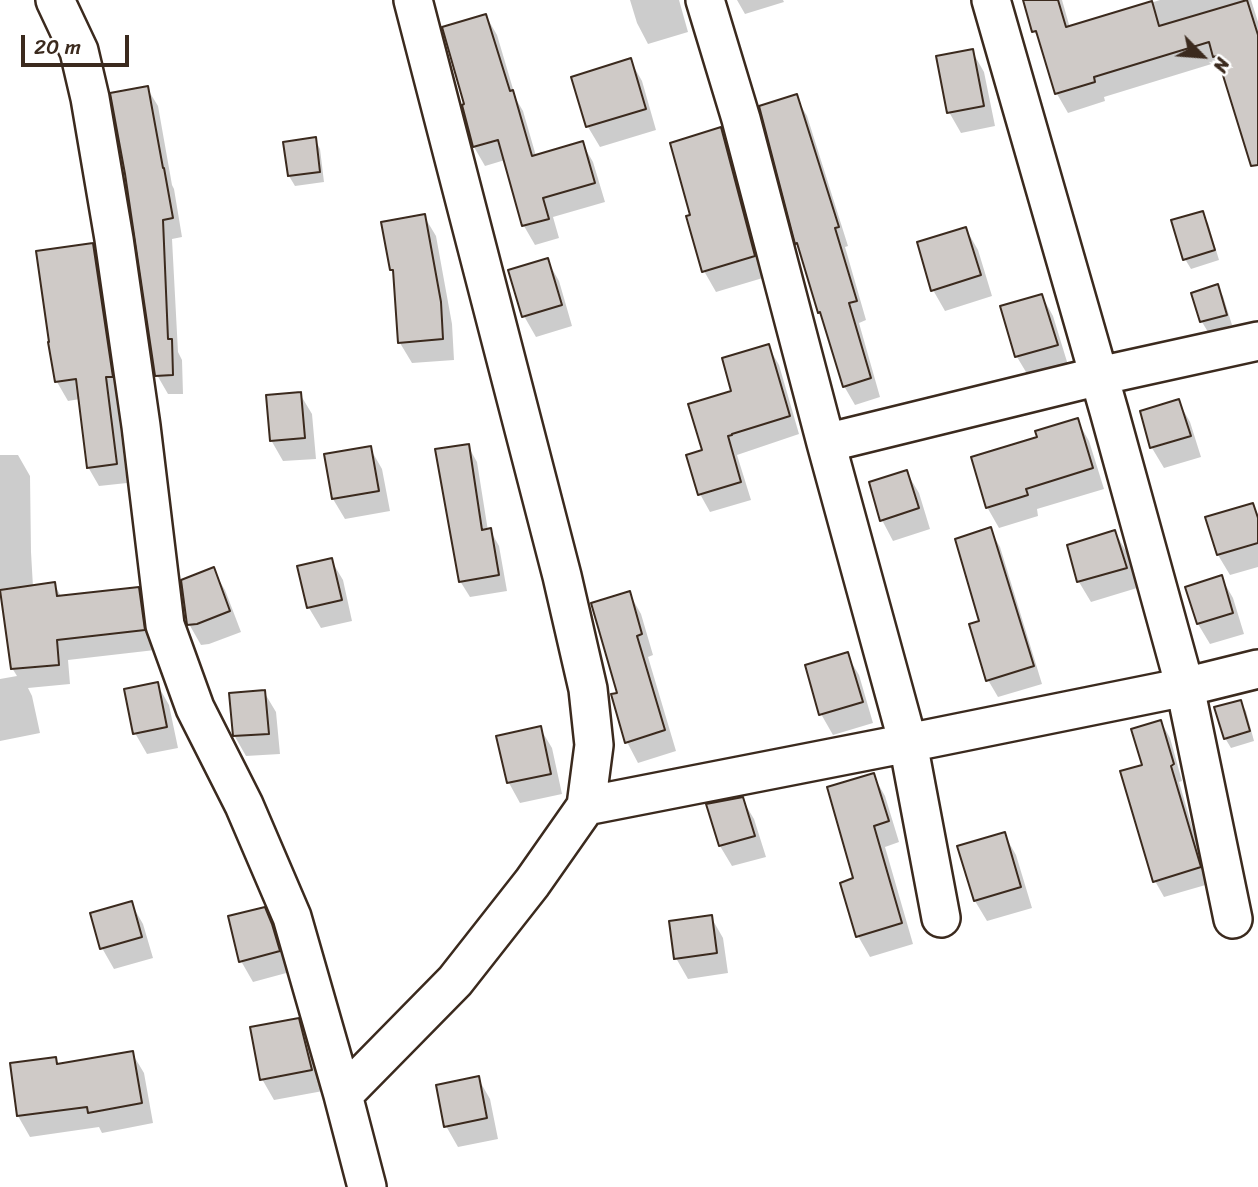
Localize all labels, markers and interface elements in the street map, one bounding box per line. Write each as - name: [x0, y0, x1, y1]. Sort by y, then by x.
- scale bar: [24, 21, 133, 65]
- north arrow: [1167, 21, 1237, 91]
- text: 20 m: [34, 28, 81, 66]
- text: N: [1204, 52, 1239, 78]

